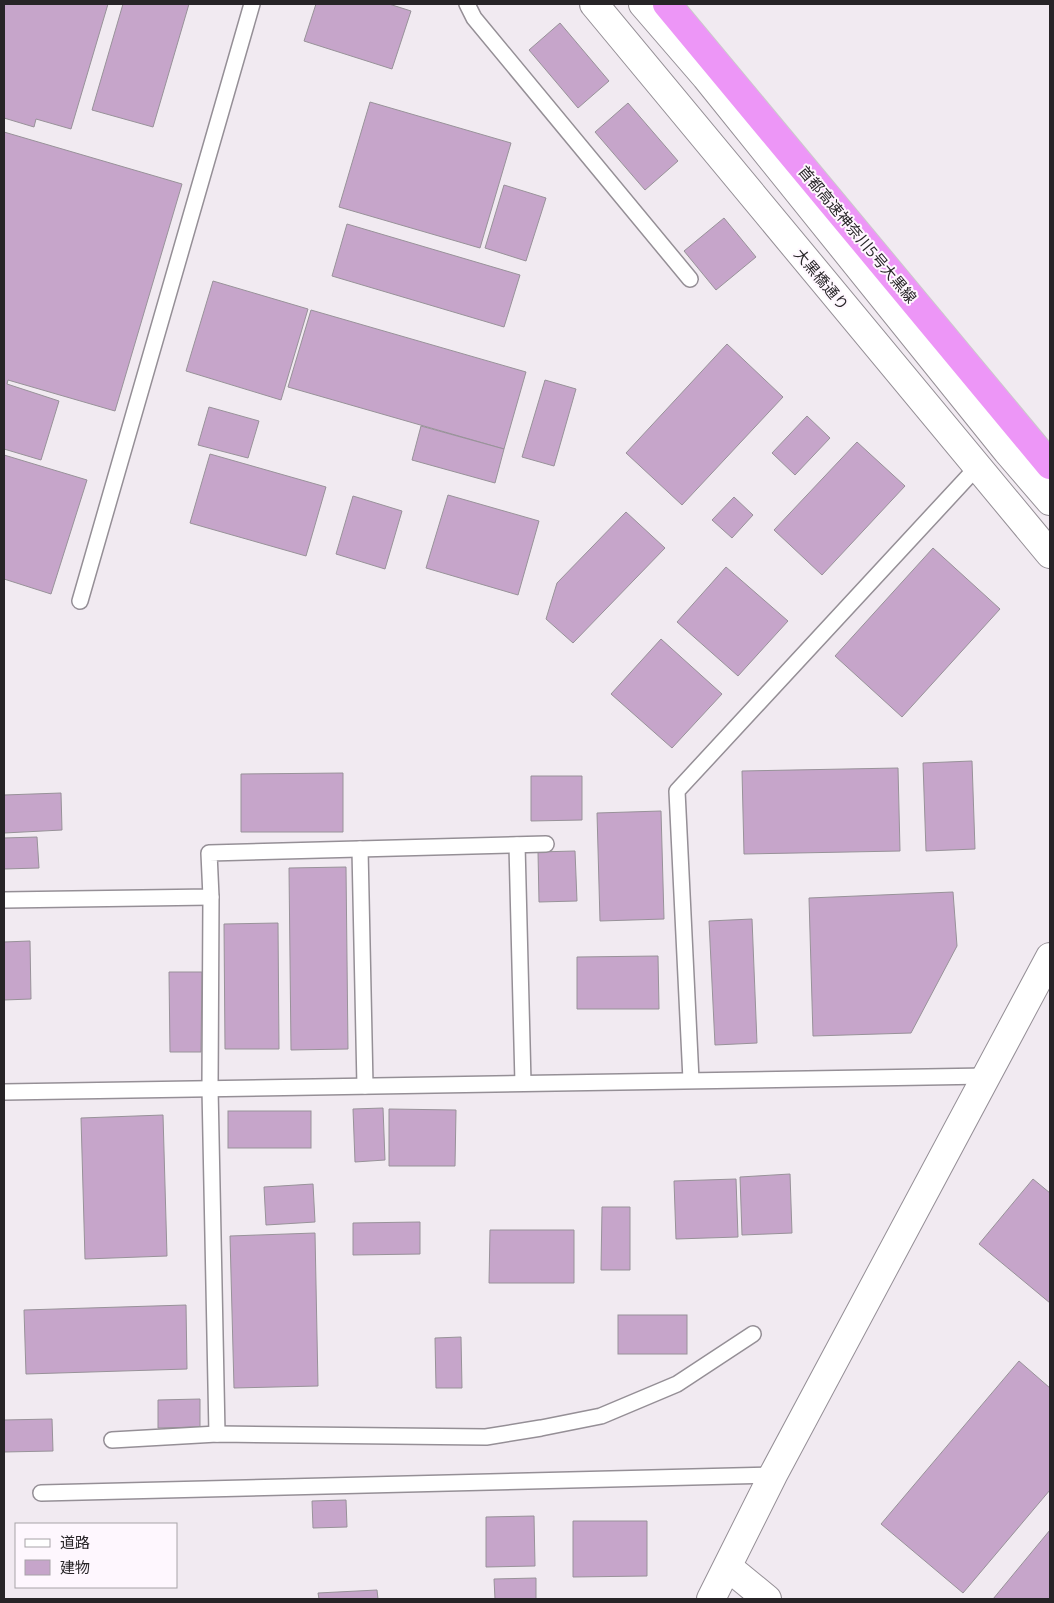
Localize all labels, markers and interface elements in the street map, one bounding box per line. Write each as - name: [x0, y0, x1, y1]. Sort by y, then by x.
- street label: 首都高速神奈川5号大黒線: [795, 161, 921, 307]
- street label: 大黒橋通り: [790, 244, 854, 314]
- legend: [15, 1523, 178, 1588]
- text: 道路: [60, 1532, 90, 1552]
- text: 建物: [60, 1557, 90, 1577]

